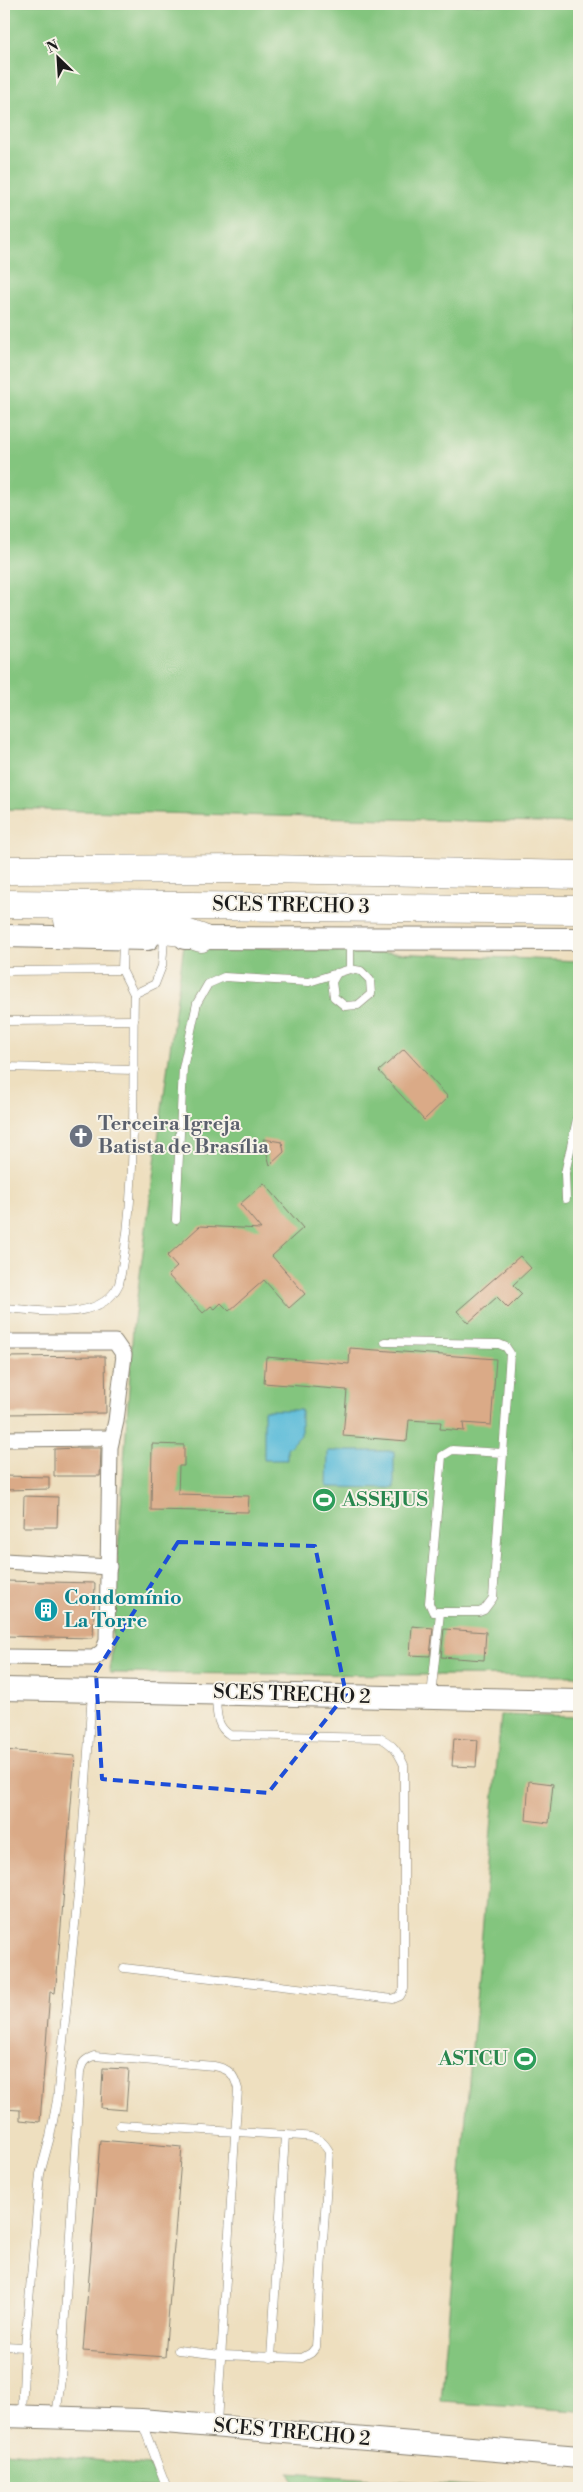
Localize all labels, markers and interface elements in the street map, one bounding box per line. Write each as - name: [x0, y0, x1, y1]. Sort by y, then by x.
- north arrow: [32, 32, 82, 82]
- text: N: [44, 37, 62, 58]
- street label: SCES TRECHO 3: [212, 892, 370, 920]
- place label: Terceira Igreja Batista de Brasília: [98, 1112, 269, 1160]
- church icon: Terceira Igreja Batista de Brasília: [68, 1123, 94, 1149]
- sports icon: ASSEJUS: [311, 1487, 337, 1513]
- place label: ASSEJUS: [341, 1488, 428, 1513]
- place label: Condomínio La Torre: [64, 1586, 182, 1634]
- building icon: Condomínio La Torre: [33, 1597, 59, 1623]
- street label: SCES TRECHO 2: [213, 1680, 371, 1710]
- sports icon: ASTCU: [512, 2046, 538, 2072]
- place label: ASTCU: [437, 2047, 509, 2072]
- street label: SCES TRECHO 2: [212, 2414, 372, 2452]

